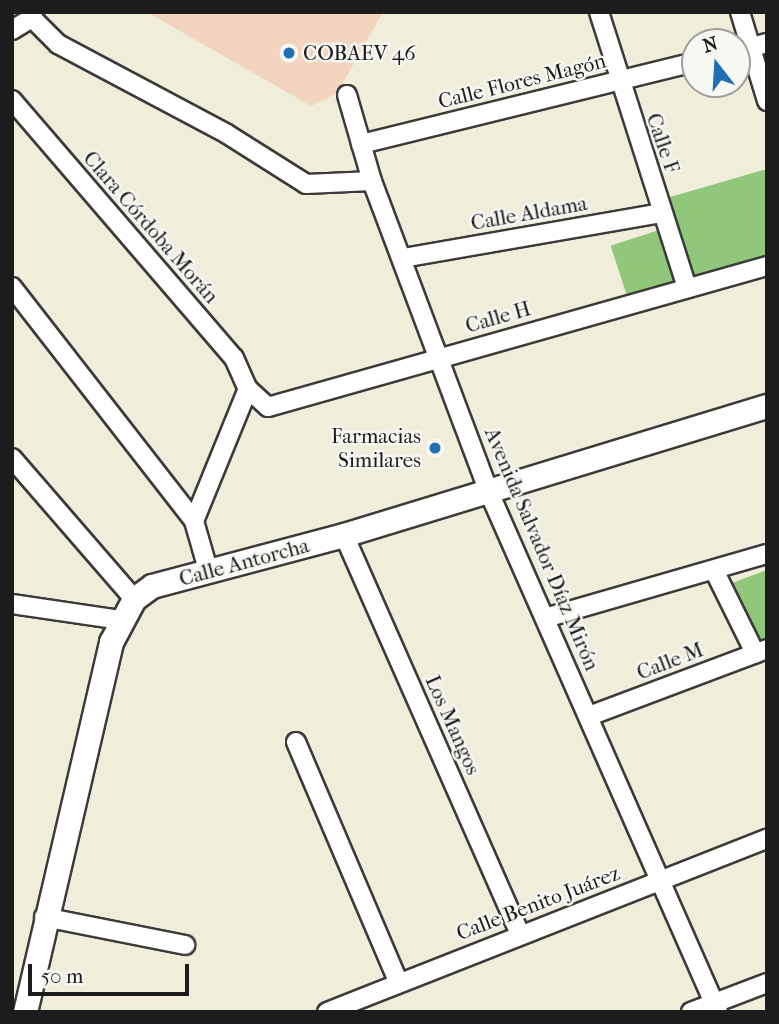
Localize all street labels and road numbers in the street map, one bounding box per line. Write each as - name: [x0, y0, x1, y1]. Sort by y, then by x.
- street label: Calle Flores Magón: [435, 48, 609, 114]
- street label: Calle F: [641, 110, 685, 176]
- street label: Clara Córdoba Morán: [78, 146, 224, 308]
- street label: Calle Aldama: [469, 190, 589, 236]
- street label: Calle H: [462, 296, 534, 338]
- street label: Avenida Salvador Díaz Mirón: [479, 424, 605, 674]
- street label: Calle Antorcha: [176, 533, 312, 591]
- street label: Calle M: [633, 637, 707, 685]
- street label: Los Mangos: [420, 671, 486, 779]
- street label: Calle Benito Juárez: [453, 860, 623, 946]

